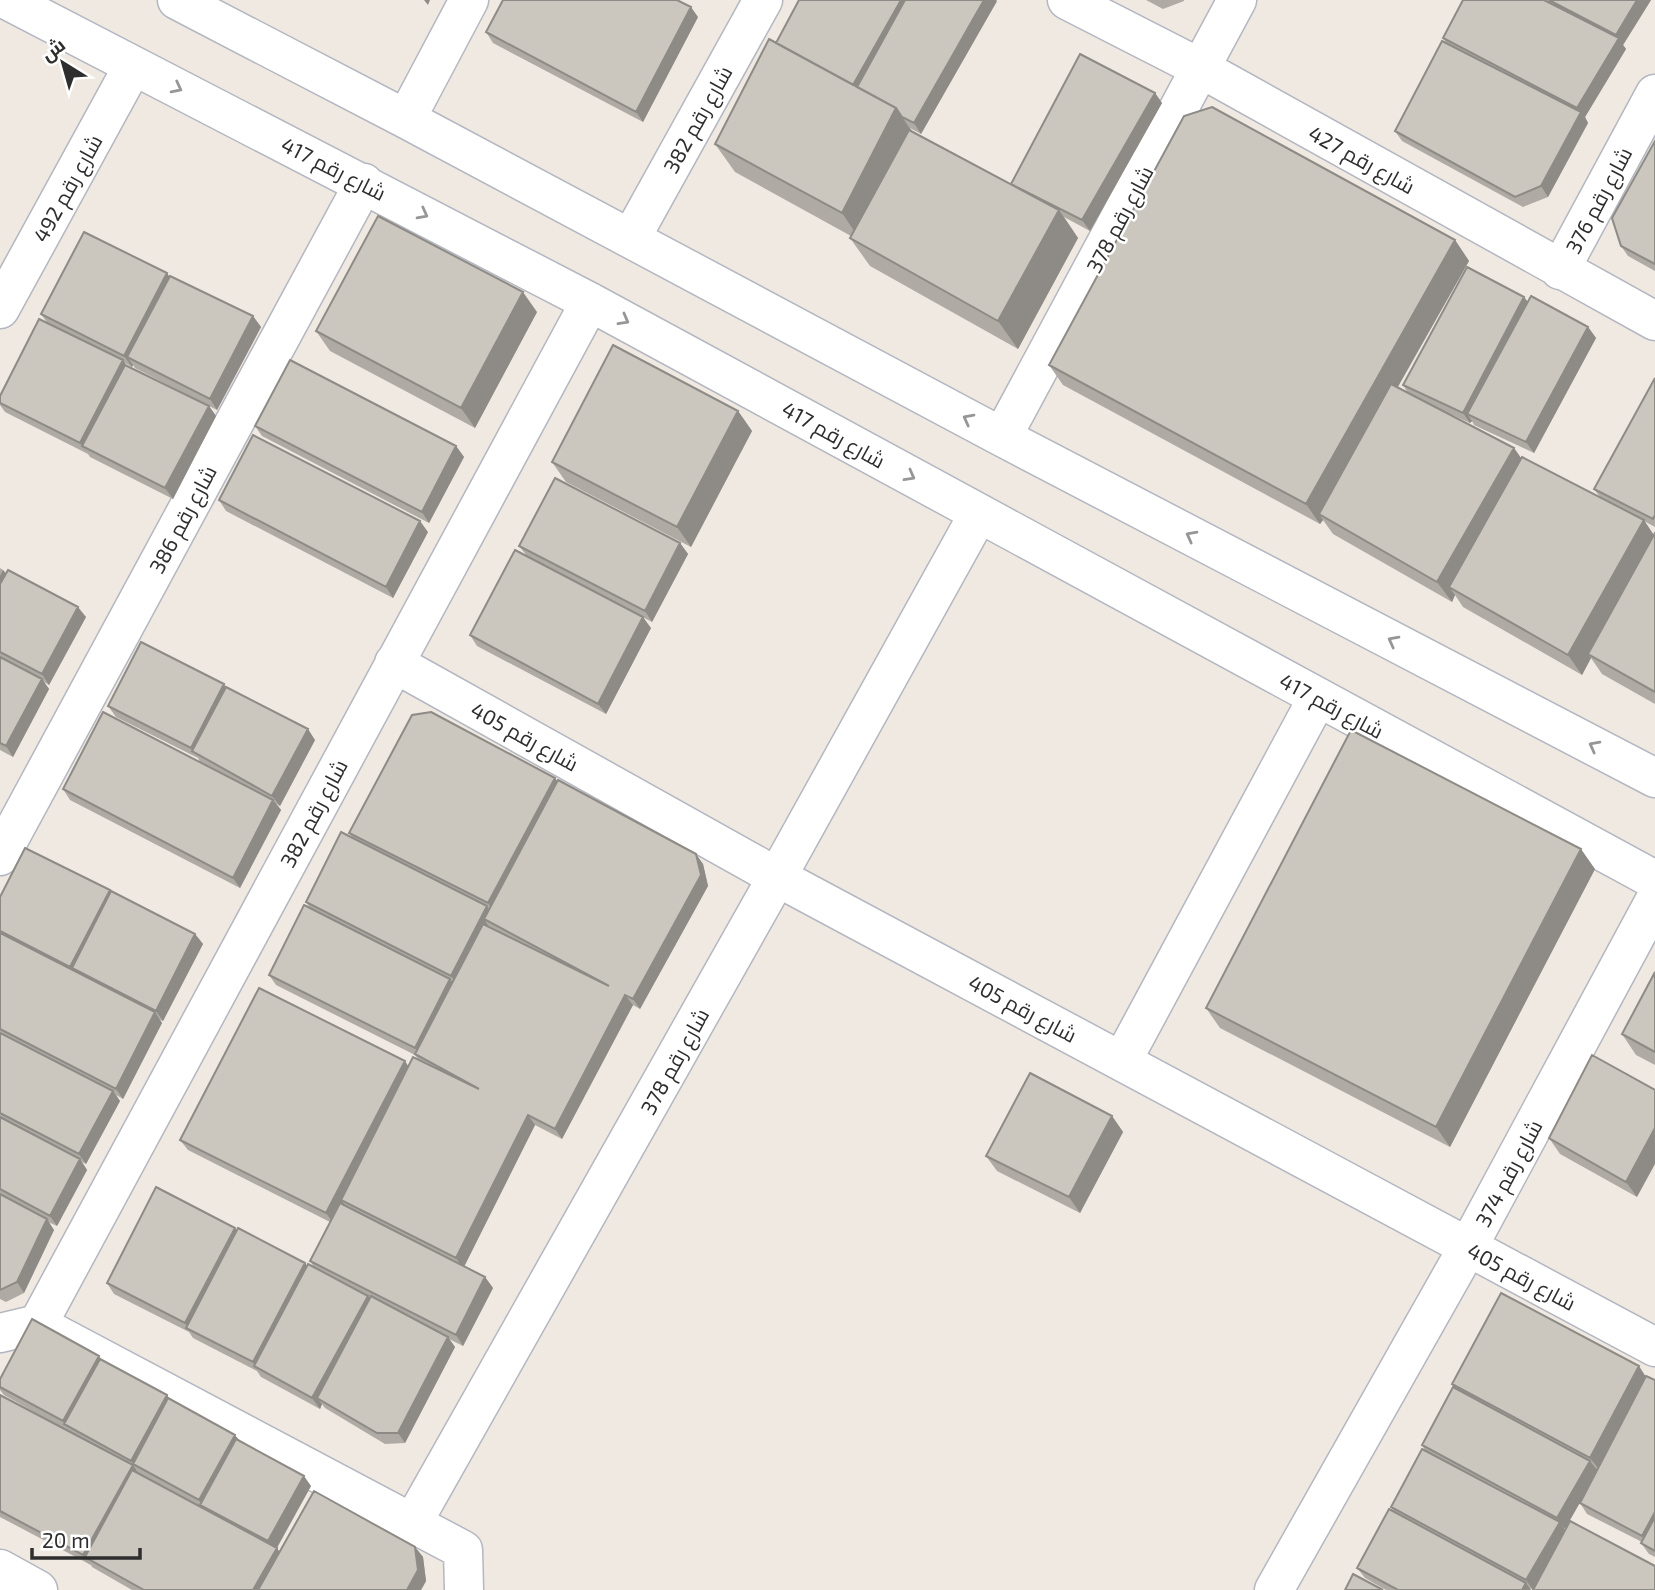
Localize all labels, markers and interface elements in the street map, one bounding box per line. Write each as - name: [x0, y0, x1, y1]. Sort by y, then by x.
- north arrow: [28, 28, 98, 98]
- text: ش: [36, 33, 70, 66]
- street label: شارع رقم 382: [657, 61, 739, 178]
- one-way arrow: [169, 80, 182, 94]
- street label: شارع رقم 427: [1303, 120, 1420, 201]
- street label: شارع رقم 492: [27, 130, 109, 248]
- street label: شارع رقم 417: [276, 131, 391, 208]
- street label: شارع رقم 376: [1560, 143, 1639, 259]
- street label: شارع رقم 378: [1080, 161, 1160, 278]
- one-way arrow: [416, 206, 428, 219]
- one-way arrow: [617, 312, 629, 325]
- street label: شارع رقم 417: [777, 395, 890, 475]
- one-way arrow: [963, 414, 975, 427]
- street label: شارع رقم 386: [143, 461, 224, 579]
- one-way arrow: [903, 467, 915, 481]
- one-way arrow: [1186, 531, 1198, 544]
- one-way arrow: [1388, 636, 1400, 649]
- street label: شارع رقم 417: [1274, 667, 1388, 745]
- street label: شارع رقم 405: [465, 696, 583, 778]
- one-way arrow: [1589, 741, 1602, 755]
- street label: شارع رقم 382: [274, 755, 354, 873]
- street label: شارع رقم 405: [963, 969, 1081, 1050]
- street label: شارع رقم 378: [635, 1004, 716, 1120]
- street label: شارع رقم 374: [1469, 1115, 1549, 1232]
- street label: شارع رقم 405: [1462, 1237, 1580, 1318]
- scale bar: [32, 1516, 140, 1560]
- text: 20 m: [42, 1527, 90, 1552]

